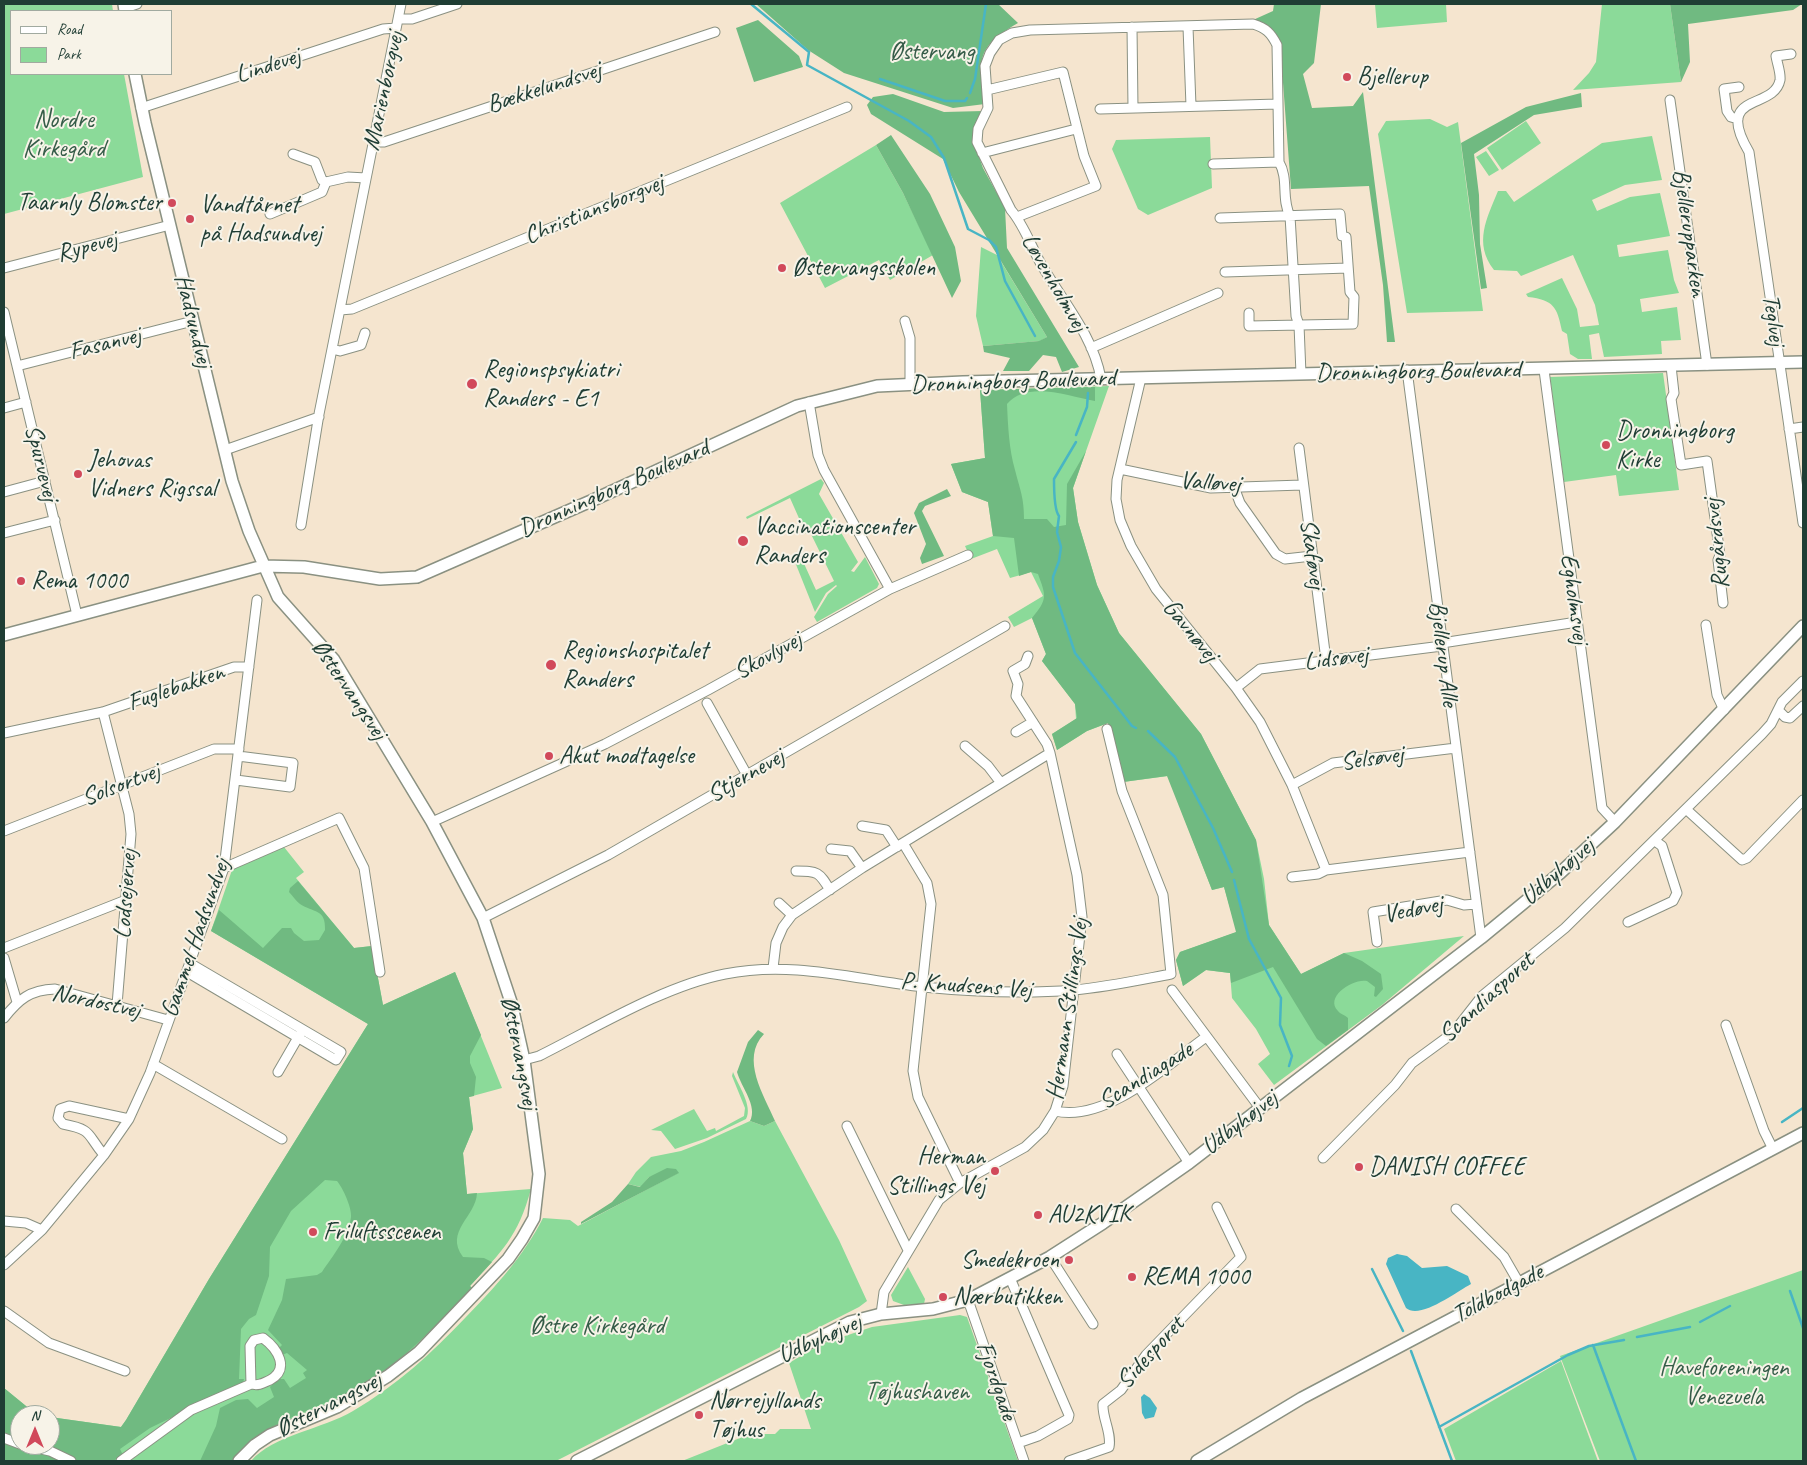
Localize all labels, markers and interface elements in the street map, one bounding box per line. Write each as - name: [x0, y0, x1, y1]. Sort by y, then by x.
- legend: [10, 10, 172, 75]
- text: Road: [57, 20, 82, 39]
- street label: Marienborgvej: [357, 29, 411, 153]
- park label: Østervang: [890, 37, 974, 67]
- street label: Lindevej: [232, 41, 304, 91]
- text: Park: [57, 45, 81, 64]
- street label: Bækkelundsvej: [483, 55, 605, 121]
- place label: Bjellerup: [1357, 62, 1428, 92]
- marker: Bjellerup: [1341, 71, 1353, 83]
- park label: Nordre Kirkegård: [23, 105, 105, 164]
- street label: Bjellerupparken: [1665, 167, 1713, 299]
- street label: Christiansborgvej: [520, 168, 668, 252]
- place label: Taarnly Blomster: [17, 188, 162, 218]
- place label: Vandtårnet på Hadsundvej: [200, 190, 322, 249]
- marker: Taarnly Blomster: [166, 197, 178, 209]
- marker: Vandtårnet på Hadsundvej: [184, 213, 196, 225]
- street label: Rypevej: [54, 225, 120, 269]
- street label: Løvenholmvej: [1014, 229, 1094, 337]
- place label: Østervangsskolen: [792, 253, 935, 283]
- marker: Østervangsskolen: [776, 262, 788, 274]
- street label: Hadsundvej: [167, 271, 219, 371]
- street label: Teglvej: [1755, 292, 1791, 348]
- street label: Fasanvej: [66, 321, 144, 367]
- place label: Regionspsykiatri Randers - E1: [483, 355, 619, 414]
- street label: Dronningborg Boulevard: [1315, 355, 1521, 389]
- street label: Dronningborg Boulevard: [910, 363, 1116, 401]
- marker: Regionspsykiatri Randers - E1: [465, 377, 479, 391]
- place label: Dronningborg Kirke: [1616, 416, 1733, 475]
- street label: Spurvevej: [17, 422, 65, 504]
- street label: Dronningborg Boulevard: [514, 434, 714, 544]
- marker: Dronningborg Kirke: [1600, 439, 1612, 451]
- place label: Jehovas Vidners Rigssal: [88, 445, 216, 504]
- street label: Valløvej: [1179, 466, 1241, 500]
- marker: Jehovas Vidners Rigssal: [72, 468, 84, 480]
- street label: Rugårdsvej: [1697, 497, 1737, 591]
- place label: Vaccinationscenter Randers: [754, 512, 915, 571]
- street label: Skaføvej: [1292, 517, 1332, 591]
- marker: Vaccinationscenter Randers: [736, 534, 750, 548]
- street label: Egholmsvej: [1553, 552, 1595, 646]
- place label: Rema 1000: [31, 566, 127, 596]
- marker: Rema 1000: [15, 575, 27, 587]
- street label: Gavnøvej: [1156, 593, 1224, 669]
- street label: Bjellerup Alle: [1422, 600, 1464, 708]
- street label: Skovlyvej: [729, 625, 807, 687]
- street label: Østervangsvej: [304, 634, 394, 746]
- place label: Regionshospitalet Randers: [562, 636, 708, 695]
- street label: Lidsøvej: [1302, 640, 1370, 678]
- street label: Fuglebakken: [124, 657, 228, 719]
- marker: Regionshospitalet Randers: [544, 658, 558, 672]
- street label: Selsøvej: [1339, 740, 1405, 778]
- place label: Akut modtagelse: [559, 741, 694, 771]
- street label: Stjernevej: [702, 742, 790, 810]
- marker: Akut modtagelse: [543, 750, 555, 762]
- street label: Solsortvej: [78, 756, 164, 814]
- street label: Udbyhøjvej: [1515, 832, 1601, 912]
- street label: Lodsejervej: [108, 848, 144, 940]
- street label: Gammel Hadsundvej: [155, 855, 237, 1021]
- street label: Vedøvej: [1381, 890, 1445, 930]
- street label: Hermann Stillings Vej: [1040, 916, 1096, 1102]
- street label: Scandiasporet: [1433, 946, 1541, 1050]
- street label: P. Knudsens Vej: [899, 966, 1033, 1006]
- street label: Nordostvej: [49, 978, 143, 1026]
- street label: Østervangsvej: [493, 994, 545, 1112]
- street label: Scandiagade: [1093, 1035, 1199, 1117]
- street label: Udbyhøjvej: [1196, 1084, 1284, 1162]
- place label: Herman Stillings Vej: [887, 1142, 985, 1201]
- place label: DANISH COFFEE: [1369, 1152, 1525, 1182]
- marker: DANISH COFFEE: [1353, 1161, 1365, 1173]
- marker: Herman Stillings Vej: [989, 1165, 1001, 1177]
- place label: AU2KVIK: [1048, 1200, 1131, 1230]
- marker: AU2KVIK: [1032, 1209, 1044, 1221]
- place label: Friluftsscenen: [323, 1217, 440, 1247]
- marker: Friluftsscenen: [307, 1226, 319, 1238]
- place label: Smedekroen: [960, 1245, 1059, 1275]
- marker: Smedekroen: [1063, 1254, 1075, 1266]
- street label: Toldbodgade: [1447, 1258, 1549, 1330]
- place label: REMA 1000: [1142, 1262, 1250, 1292]
- marker: REMA 1000: [1126, 1271, 1138, 1283]
- place label: Nærbutikken: [953, 1282, 1062, 1312]
- marker: Nærbutikken: [937, 1291, 949, 1303]
- street label: Udbyhøjvej: [774, 1307, 866, 1371]
- street label: Sidesporet: [1111, 1310, 1191, 1396]
- park label: Østre Kirkegård: [530, 1311, 664, 1341]
- street label: Fjordgade: [969, 1338, 1023, 1424]
- park label: Haveforeningen Venezuela: [1659, 1353, 1789, 1412]
- street label: Østervangsvej: [271, 1366, 387, 1444]
- park label: Tøjhushaven: [865, 1377, 969, 1407]
- place label: Nørrejyllands Tøjhus: [709, 1386, 821, 1445]
- north arrow: [10, 1405, 60, 1455]
- text: N: [31, 1407, 39, 1424]
- marker: Nørrejyllands Tøjhus: [693, 1409, 705, 1421]

